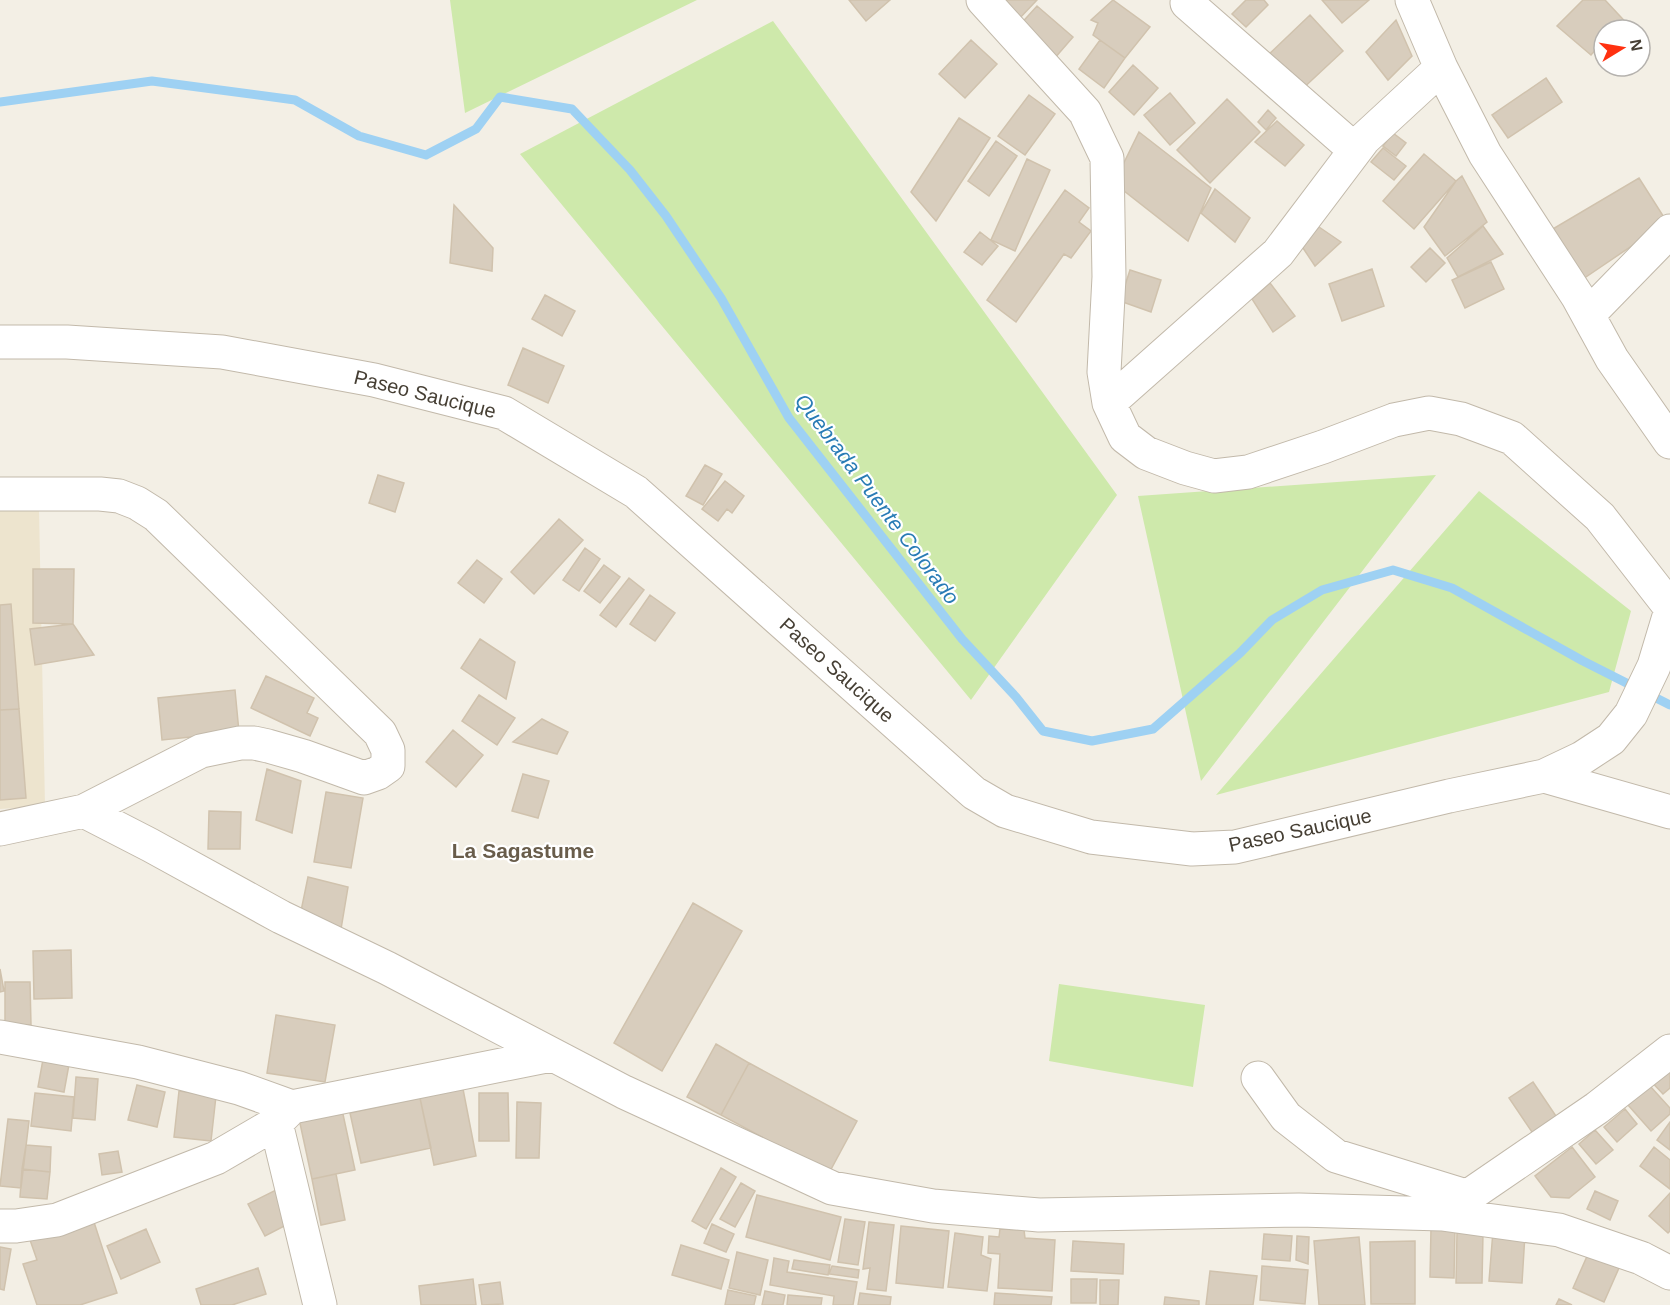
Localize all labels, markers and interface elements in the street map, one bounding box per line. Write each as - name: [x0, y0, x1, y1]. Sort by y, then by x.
- north arrow: [1592, 18, 1652, 78]
- text: N: [1627, 38, 1646, 53]
- street label: Paseo Saucique: [352, 366, 498, 422]
- water label: Quebrada Puente Colorado: [791, 389, 964, 608]
- street label: Paseo Saucique: [776, 613, 898, 727]
- street label: Paseo Saucique: [1226, 804, 1374, 856]
- district label: La Sagastume: [452, 839, 594, 862]

